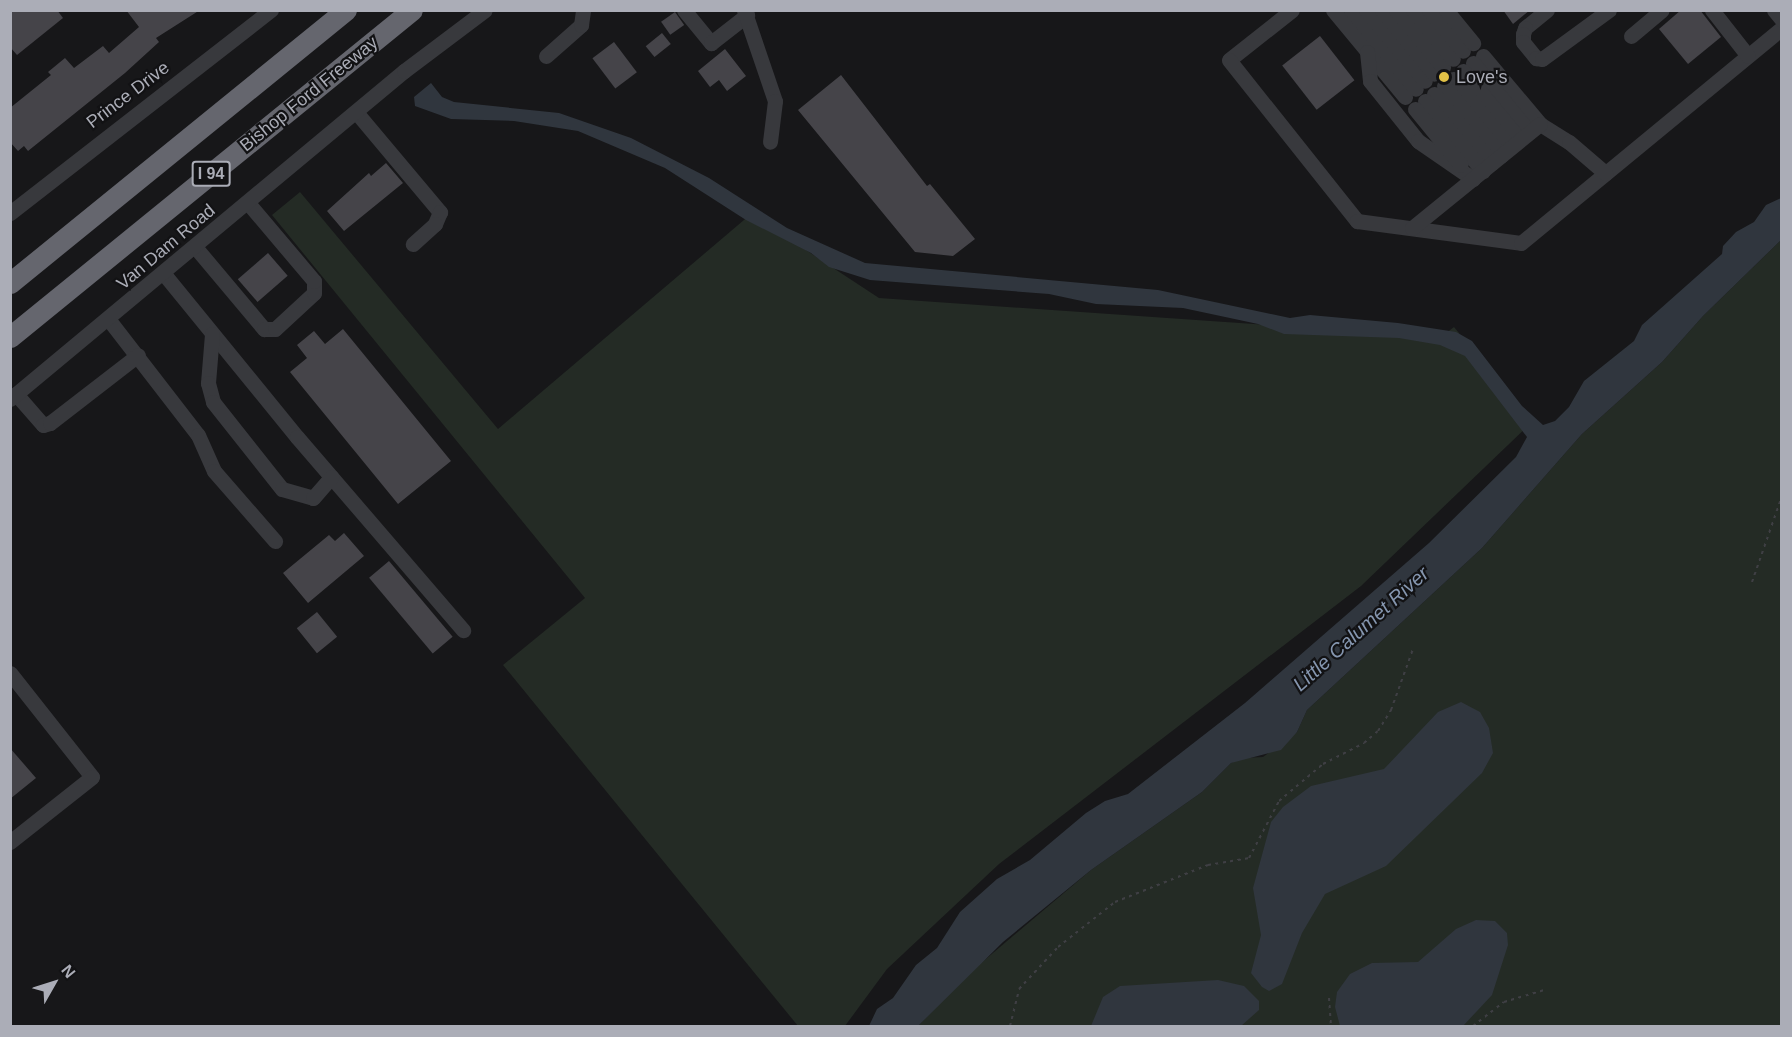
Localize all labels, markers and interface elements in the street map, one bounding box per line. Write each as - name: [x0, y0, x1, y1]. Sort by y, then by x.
- street label: Bishop Ford Freeway: [236, 32, 382, 156]
- street label: Prince Drive: [82, 57, 174, 133]
- place label: Love's: [1456, 66, 1507, 88]
- marker: Love's: [1437, 70, 1451, 84]
- road number: I 94: [192, 161, 230, 187]
- street label: Van Dam Road: [112, 200, 220, 294]
- water label: Little Calumet River: [1288, 562, 1434, 696]
- north arrow: [24, 953, 84, 1013]
- text: N: [58, 962, 79, 981]

